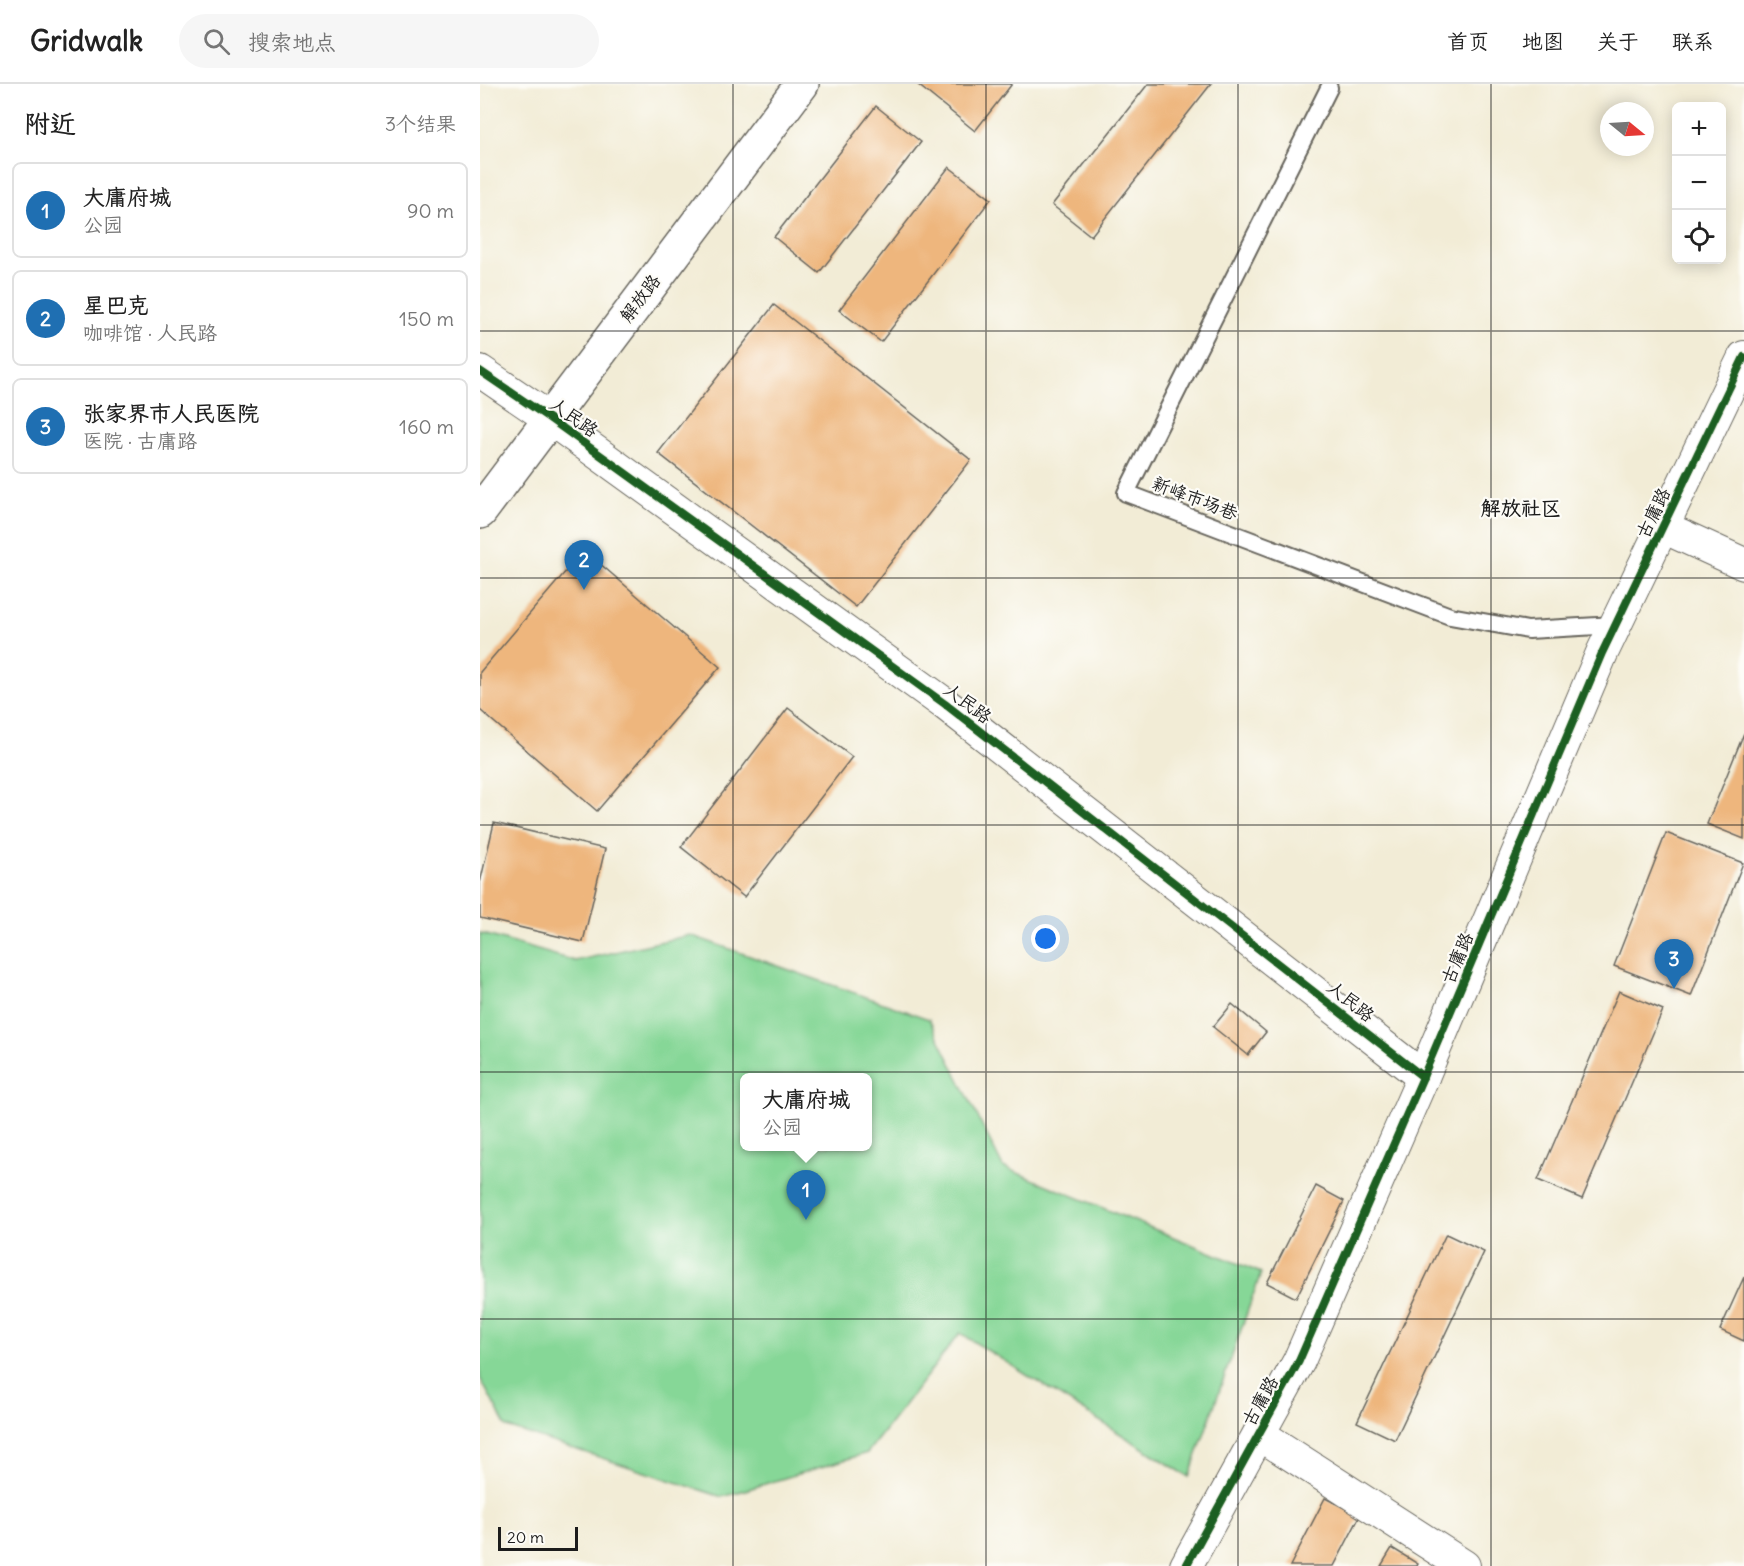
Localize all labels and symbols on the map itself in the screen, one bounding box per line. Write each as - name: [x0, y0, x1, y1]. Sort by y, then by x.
- north arrow: [1600, 102, 1654, 156]
- street label: 解放路: [615, 270, 665, 326]
- street label: 人民路: [545, 392, 603, 442]
- street label: 新峰市场巷: [1149, 471, 1241, 525]
- street label: 古庸路: [1631, 484, 1675, 542]
- district label: 解放社区: [1481, 495, 1561, 520]
- pin: 2: [564, 540, 604, 590]
- street label: 人民路: [940, 678, 996, 728]
- your location: [1031, 924, 1060, 953]
- street label: 古庸路: [1436, 929, 1478, 987]
- pin: 3: [1654, 940, 1694, 989]
- street label: 人民路: [1323, 975, 1379, 1027]
- pin: 1: [786, 1170, 826, 1220]
- street label: 古庸路: [1237, 1372, 1283, 1430]
- scale bar: [498, 1524, 578, 1552]

